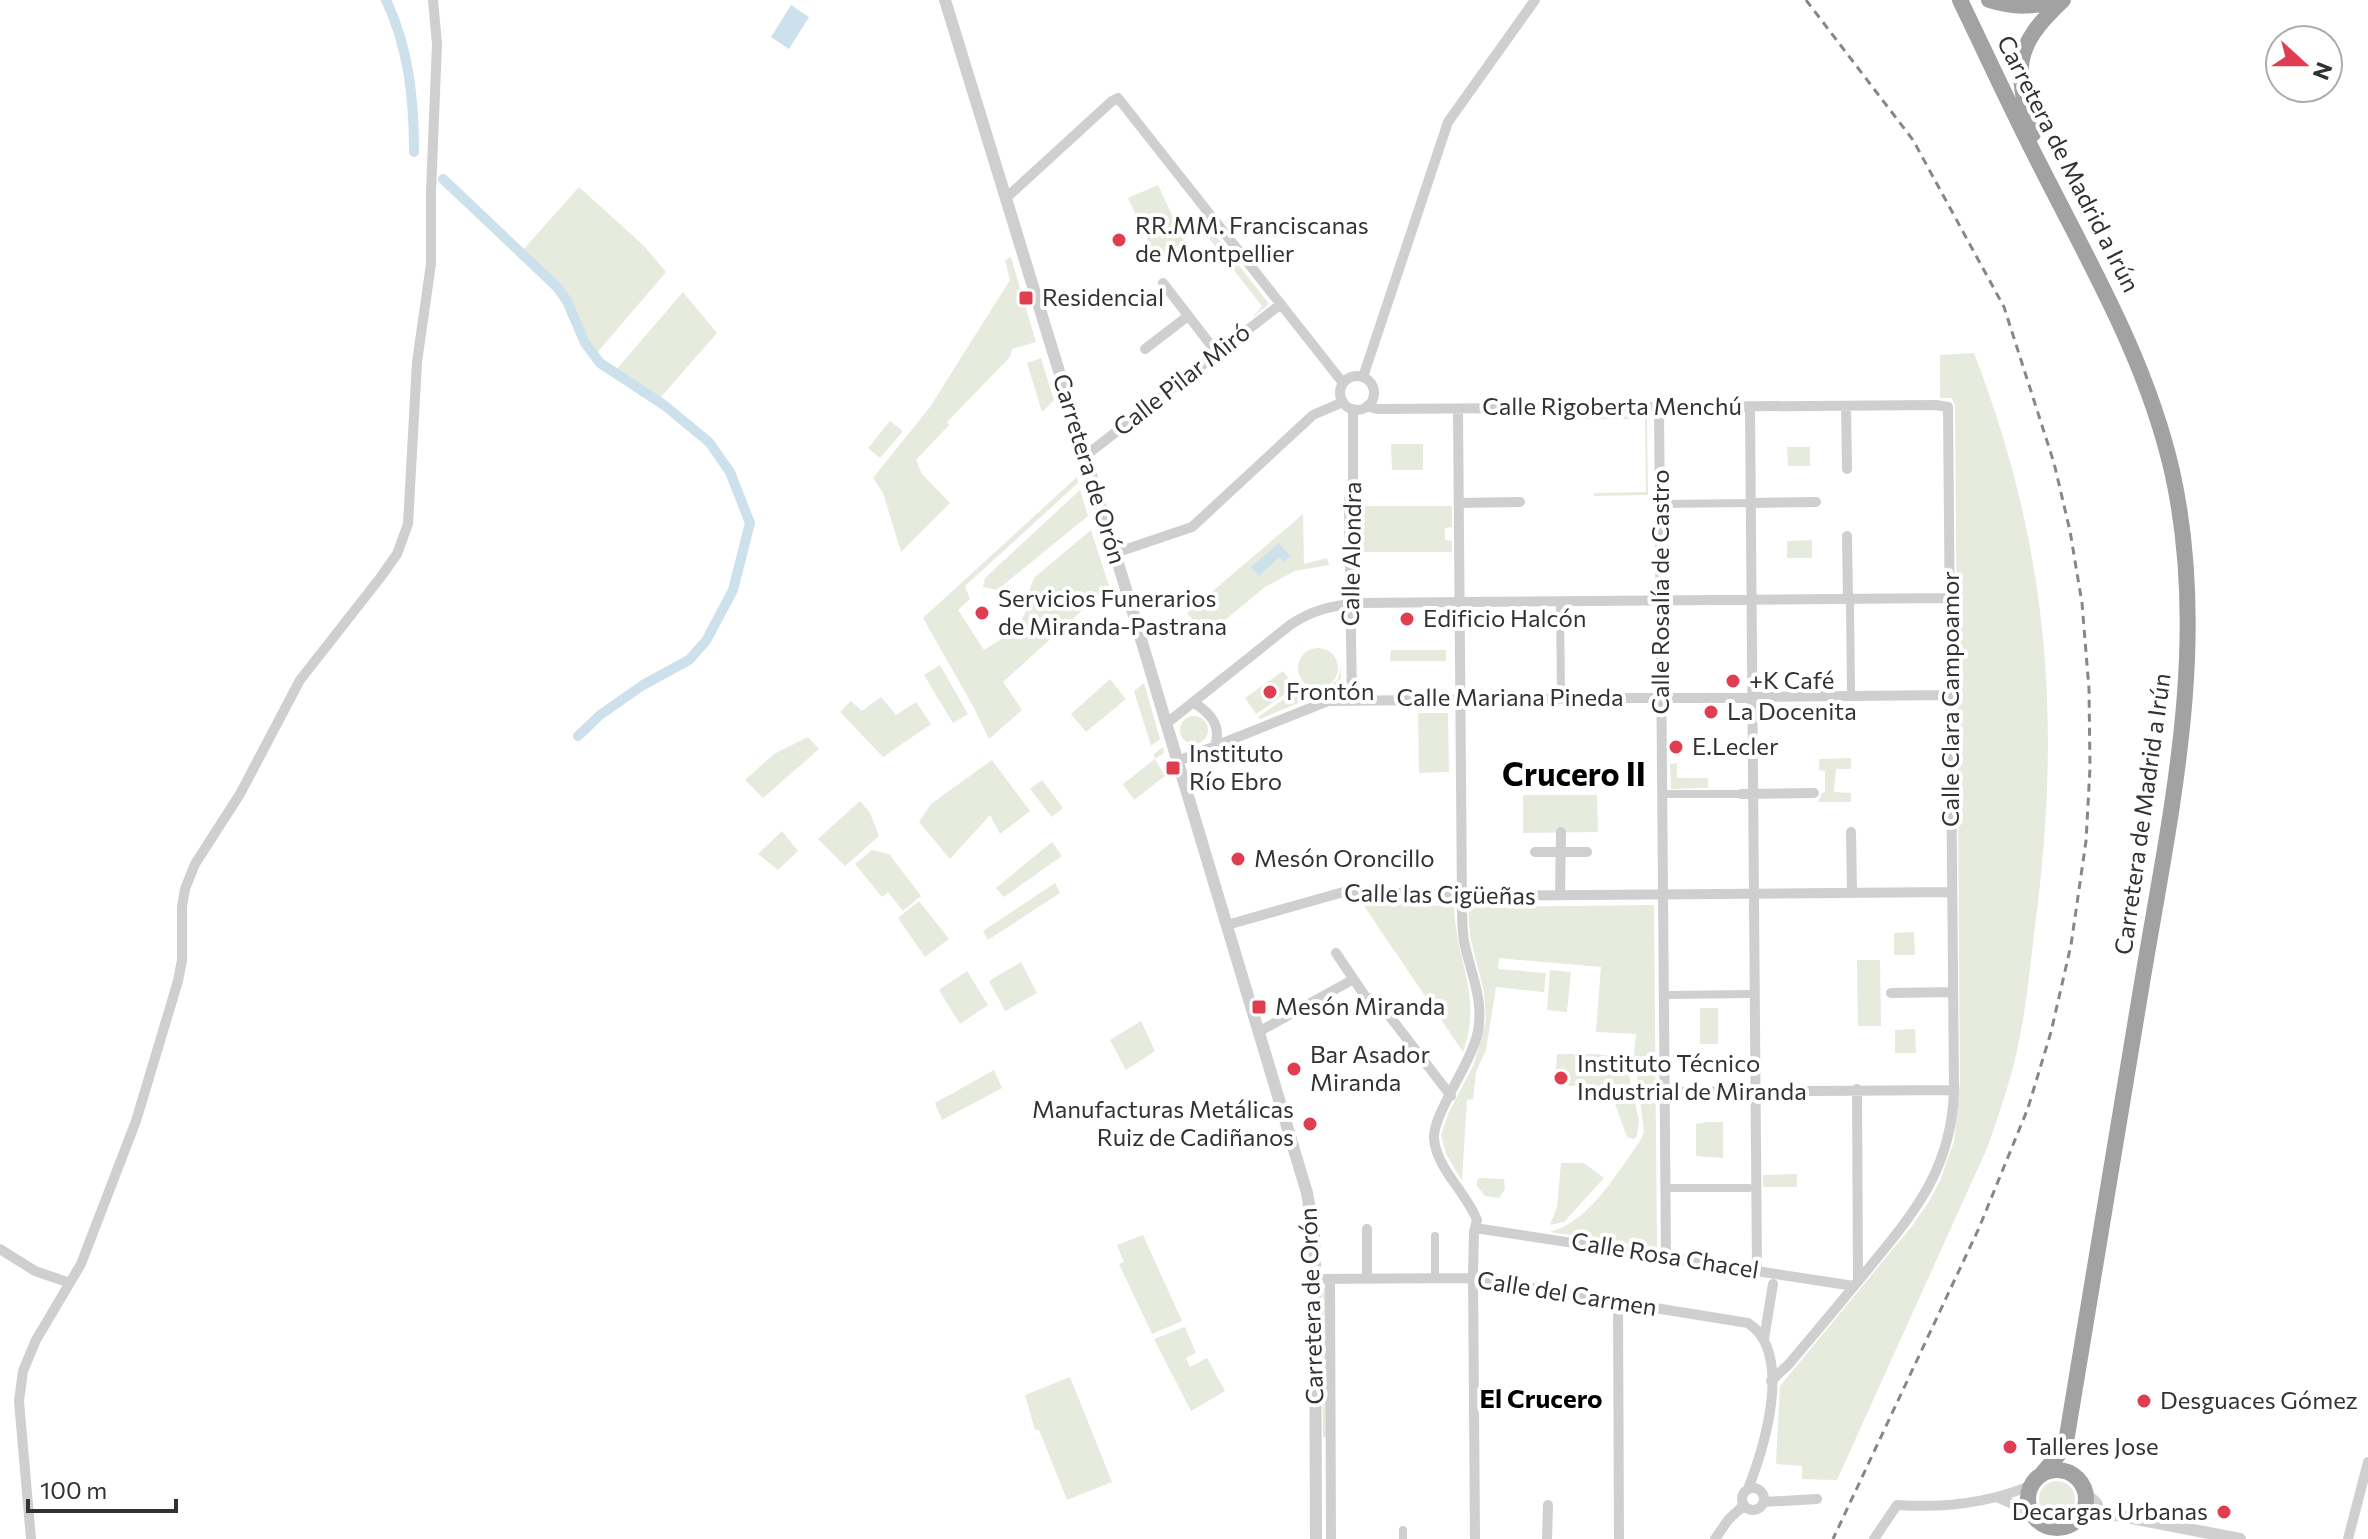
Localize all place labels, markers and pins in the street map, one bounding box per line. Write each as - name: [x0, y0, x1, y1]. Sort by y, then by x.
- place label: RR.MM. Franciscanas de Montpellier: [1135, 210, 1369, 267]
- marker: RR.MM. Franciscanas de Montpellier: [1110, 231, 1128, 249]
- place label: Residencial: [1042, 282, 1164, 311]
- marker: Residencial: [1017, 289, 1035, 307]
- place label: Servicios Funerarios de Miranda-Pastrana: [998, 583, 1227, 640]
- place label: Edificio Halcón: [1423, 603, 1587, 632]
- marker: Servicios Funerarios de Miranda-Pastrana: [973, 604, 991, 622]
- marker: Edificio Halcón: [1398, 610, 1416, 628]
- place label: +K Café: [1749, 665, 1834, 694]
- marker: +K Café: [1724, 672, 1742, 690]
- place label: Frontón: [1286, 676, 1374, 705]
- marker: Frontón: [1261, 683, 1279, 701]
- place label: La Docenita: [1727, 696, 1857, 725]
- marker: La Docenita: [1702, 703, 1720, 721]
- place label: E.Lecler: [1692, 731, 1779, 760]
- place label: Instituto Río Ebro: [1189, 738, 1284, 795]
- marker: E.Lecler: [1667, 738, 1685, 756]
- marker: Instituto Río Ebro: [1164, 759, 1182, 777]
- place label: Mesón Oroncillo: [1254, 843, 1435, 872]
- marker: Mesón Oroncillo: [1229, 850, 1247, 868]
- place label: Mesón Miranda: [1275, 991, 1445, 1020]
- marker: Mesón Miranda: [1250, 998, 1268, 1016]
- place label: Bar Asador Miranda: [1310, 1039, 1430, 1096]
- place label: Instituto Técnico Industrial de Miranda: [1577, 1048, 1807, 1105]
- marker: Bar Asador Miranda: [1285, 1060, 1303, 1078]
- marker: Instituto Técnico Industrial de Miranda: [1552, 1069, 1570, 1087]
- place label: Manufacturas Metálicas Ruiz de Cadiñanos: [1032, 1094, 1294, 1151]
- marker: Manufacturas Metálicas Ruiz de Cadiñanos: [1301, 1115, 1319, 1133]
- place label: Desguaces Gómez: [2160, 1385, 2358, 1414]
- marker: Desguaces Gómez: [2135, 1392, 2153, 1410]
- place label: Talleres Jose: [2026, 1431, 2159, 1460]
- marker: Talleres Jose: [2001, 1438, 2019, 1456]
- place label: Decargas Urbanas: [2012, 1496, 2208, 1525]
- marker: Decargas Urbanas: [2215, 1503, 2233, 1521]

